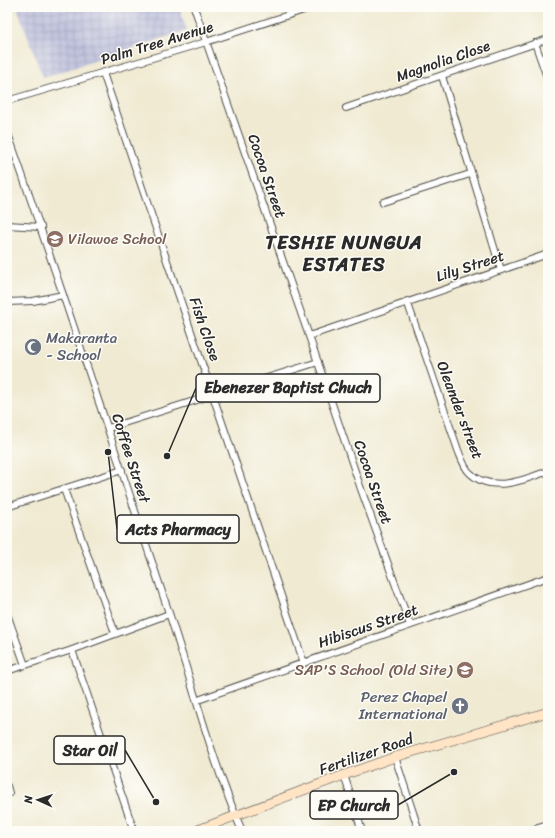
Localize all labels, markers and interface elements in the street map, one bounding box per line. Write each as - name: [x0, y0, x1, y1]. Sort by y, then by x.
- street label: Palm Tree Avenue: [98, 14, 216, 72]
- street label: Magnolia Close: [392, 33, 494, 89]
- street label: Cocoa Street: [240, 130, 294, 222]
- place label: Vilawoe School: [68, 226, 167, 252]
- district label: TESHIE NUNGUA ESTATES: [265, 226, 423, 281]
- school or university icon: Vilawoe School: [45, 229, 65, 249]
- street label: Lily Street: [432, 243, 508, 289]
- street label: Fish Close: [182, 293, 228, 365]
- place label: Makaranta - School: [46, 325, 118, 368]
- mosque icon: Makaranta - School: [23, 337, 43, 357]
- street label: Oleander street: [429, 357, 491, 463]
- text: Ebenezer Baptist Chuch: [204, 373, 373, 402]
- callout: Ebenezer Baptist Chuch: [196, 374, 380, 402]
- street label: Coffee Street: [104, 410, 158, 507]
- street label: Cocoa Street: [346, 436, 400, 528]
- callout: Acts Pharmacy: [117, 515, 239, 543]
- text: Acts Pharmacy: [124, 515, 231, 544]
- street label: Hibiscus Street: [314, 597, 422, 655]
- place label: SAP'S School (Old Site): [294, 657, 453, 683]
- school or university icon: SAP'S School (Old Site): [455, 660, 475, 680]
- place label: Perez Chapel International: [358, 684, 448, 727]
- church icon: Perez Chapel International: [450, 696, 470, 716]
- street label: Fertilizer Road: [315, 725, 418, 782]
- callout: Star Oil: [54, 736, 125, 764]
- text: Star Oil: [61, 736, 119, 765]
- north arrow: [18, 780, 58, 820]
- callout: EP Church: [310, 791, 398, 819]
- text: EP Church: [318, 791, 391, 820]
- text: N: [19, 795, 38, 805]

